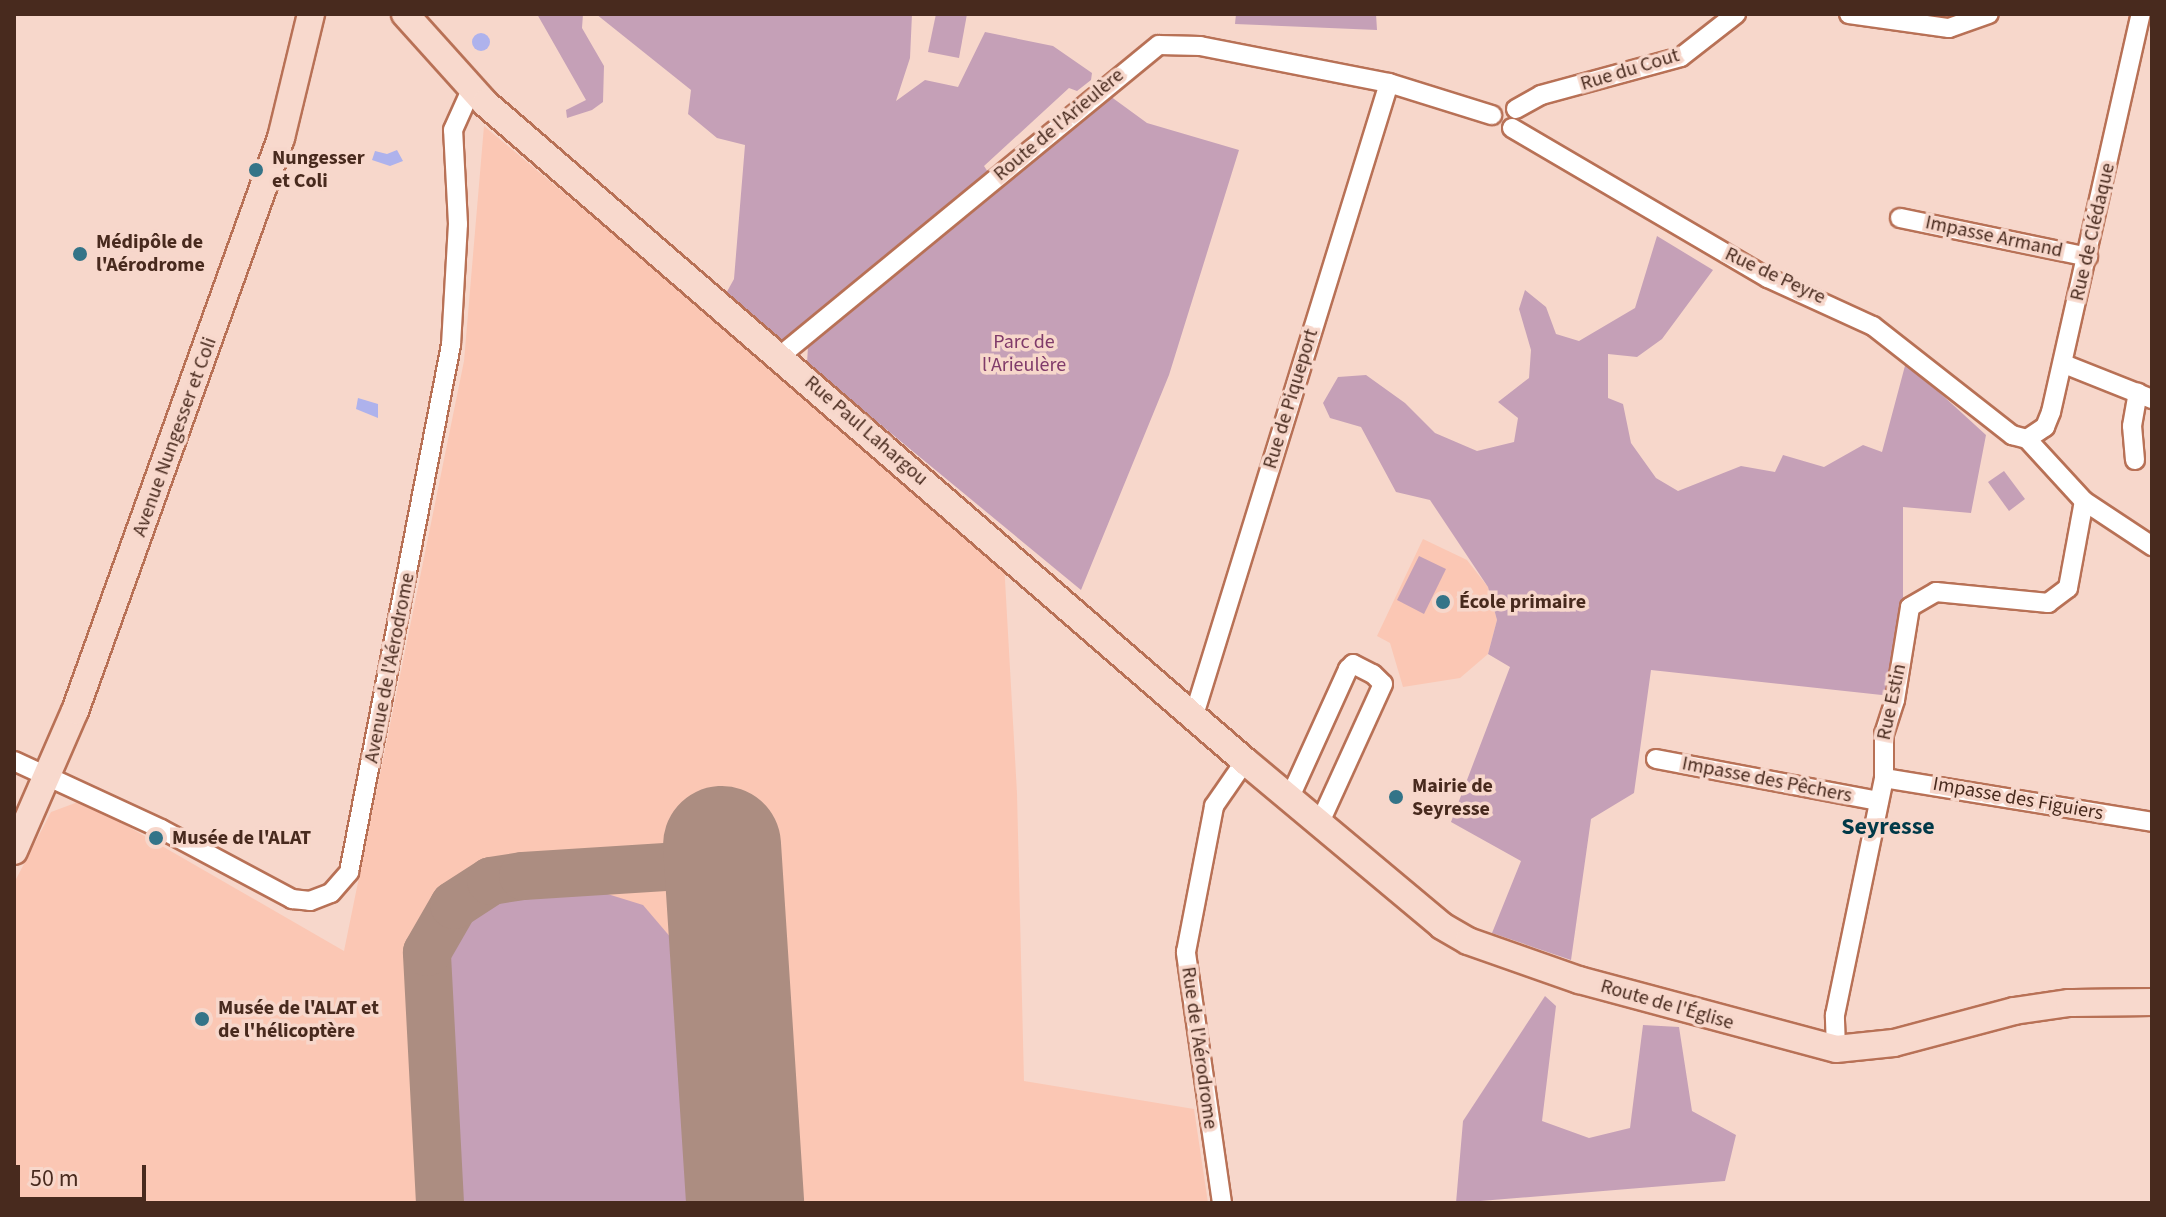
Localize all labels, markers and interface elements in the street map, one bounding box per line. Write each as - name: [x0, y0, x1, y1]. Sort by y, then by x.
- street label: Rue du Cout: [1578, 44, 1682, 96]
- street label: Route de l'Arieulère: [989, 64, 1129, 186]
- place label: Nungesser et Coli: [272, 146, 365, 193]
- marker: Nungesser et Coli: [247, 161, 265, 179]
- street label: Rue de Clédaque: [2065, 161, 2121, 303]
- street label: Impasse Armand: [1923, 211, 2065, 263]
- place label: Médipôle de l'Aérodrome: [96, 230, 205, 277]
- street label: Rue de Peyre: [1721, 242, 1829, 310]
- marker: Médipôle de l'Aérodrome: [71, 245, 89, 263]
- street label: Rue de Piqueport: [1258, 326, 1324, 472]
- park label: Parc de l'Arieulère: [982, 331, 1066, 378]
- street label: Avenue Nungesser et Coli: [128, 334, 222, 540]
- street label: Rue Paul Lahargou: [799, 371, 933, 491]
- street label: Avenue de l'Aérodrome: [360, 571, 420, 765]
- place label: École primaire: [1459, 590, 1586, 614]
- marker: École primaire: [1434, 593, 1452, 611]
- street label: Rue Estin: [1872, 662, 1912, 742]
- street label: Impasse des Pêchers: [1680, 752, 1854, 808]
- street label: Impasse des Figuiers: [1931, 772, 2105, 826]
- place label: Mairie de Seyresse: [1412, 774, 1493, 821]
- marker: Mairie de Seyresse: [1387, 788, 1405, 806]
- district label: Seyresse: [1841, 813, 1935, 841]
- place label: Musée de l'ALAT: [172, 826, 311, 850]
- marker: Musée de l'ALAT: [147, 829, 165, 847]
- street label: Rue de l'Aérodrome: [1176, 965, 1222, 1131]
- street label: Route de l'Église: [1598, 975, 1736, 1035]
- place label: Musée de l'ALAT et de l'hélicoptère: [218, 996, 379, 1043]
- marker: Musée de l'ALAT et de l'hélicoptère: [193, 1010, 211, 1028]
- scale bar: [20, 1149, 150, 1199]
- text: 50 m: [30, 1161, 79, 1196]

